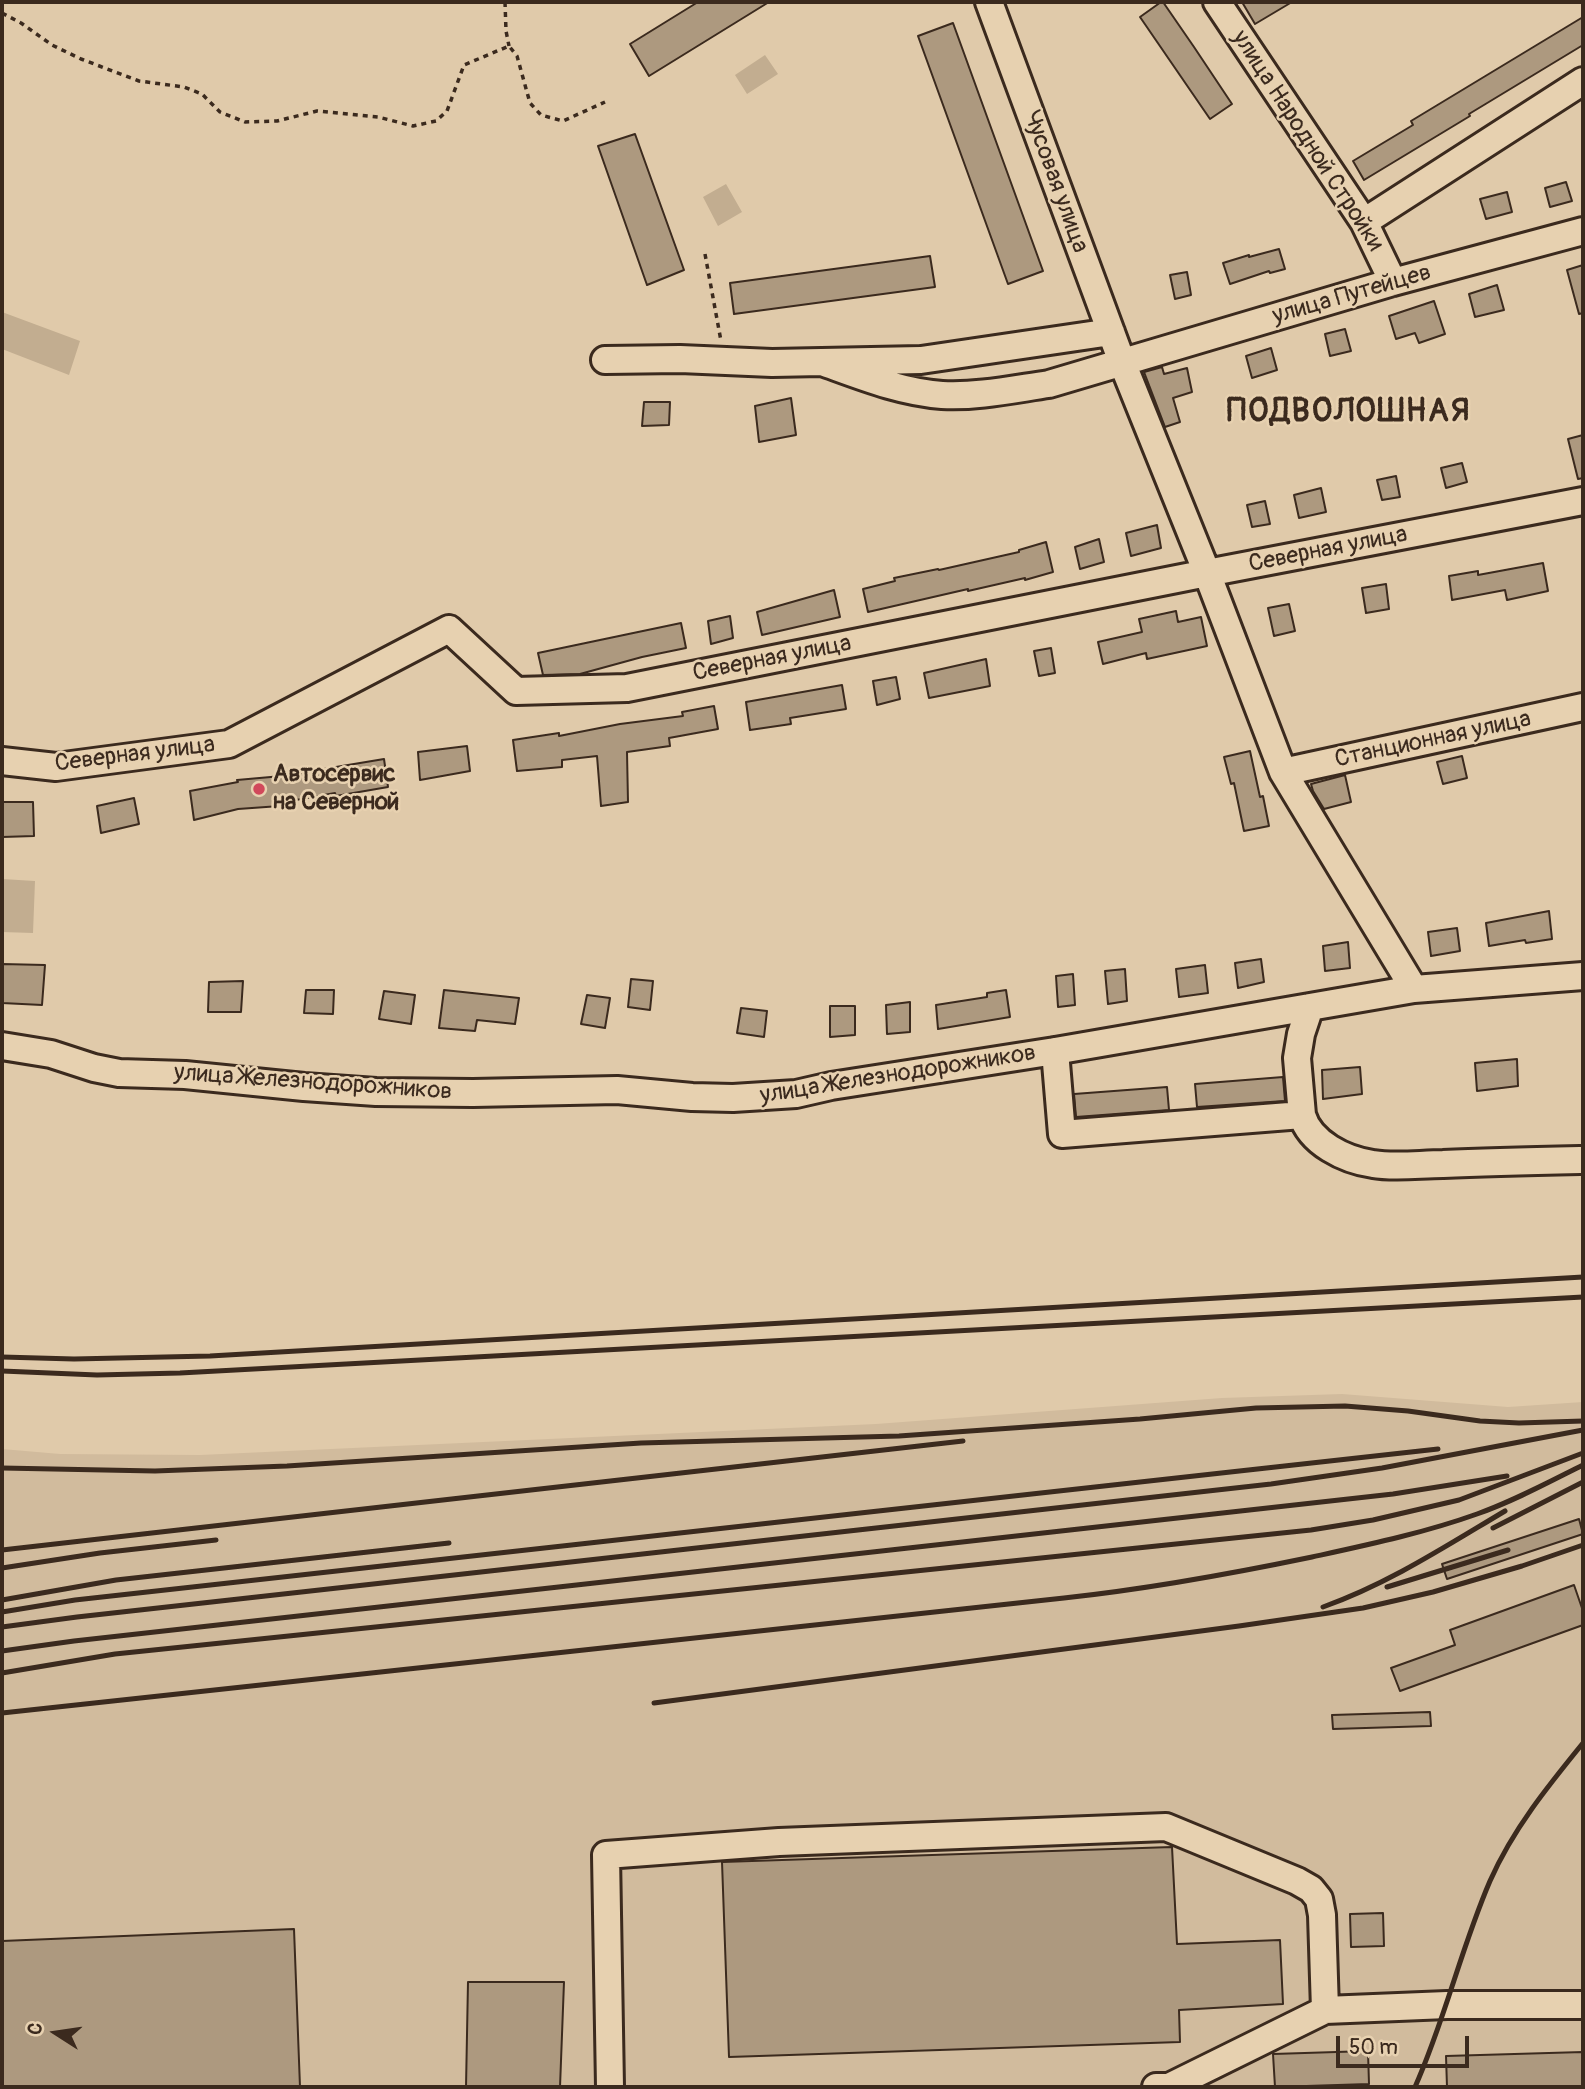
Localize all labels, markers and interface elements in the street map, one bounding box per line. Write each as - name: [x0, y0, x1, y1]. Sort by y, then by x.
- street label: улица Народной Стройки: [1225, 25, 1389, 257]
- street label: Чусовая улица: [1016, 107, 1094, 257]
- street label: улица Путейцев: [1269, 259, 1435, 331]
- district label: ПОДВОЛОШНАЯ: [1228, 394, 1470, 432]
- street label: Северная улица: [1246, 521, 1410, 579]
- street label: Северная улица: [690, 630, 854, 688]
- street label: Станционная улица: [1332, 705, 1534, 775]
- street label: Северная улица: [53, 731, 217, 779]
- place label: Автосервис на Северной: [273, 761, 399, 817]
- marker: Автосервис на Северной: [251, 781, 267, 797]
- street label: улица Железнодорожников: [758, 1039, 1038, 1111]
- street label: улица Железнодорожников: [173, 1059, 453, 1107]
- north arrow: [21, 1998, 91, 2068]
- text: С: [22, 2020, 48, 2037]
- scale bar: [1340, 2022, 1473, 2066]
- text: 50 m: [1349, 2034, 1398, 2061]

